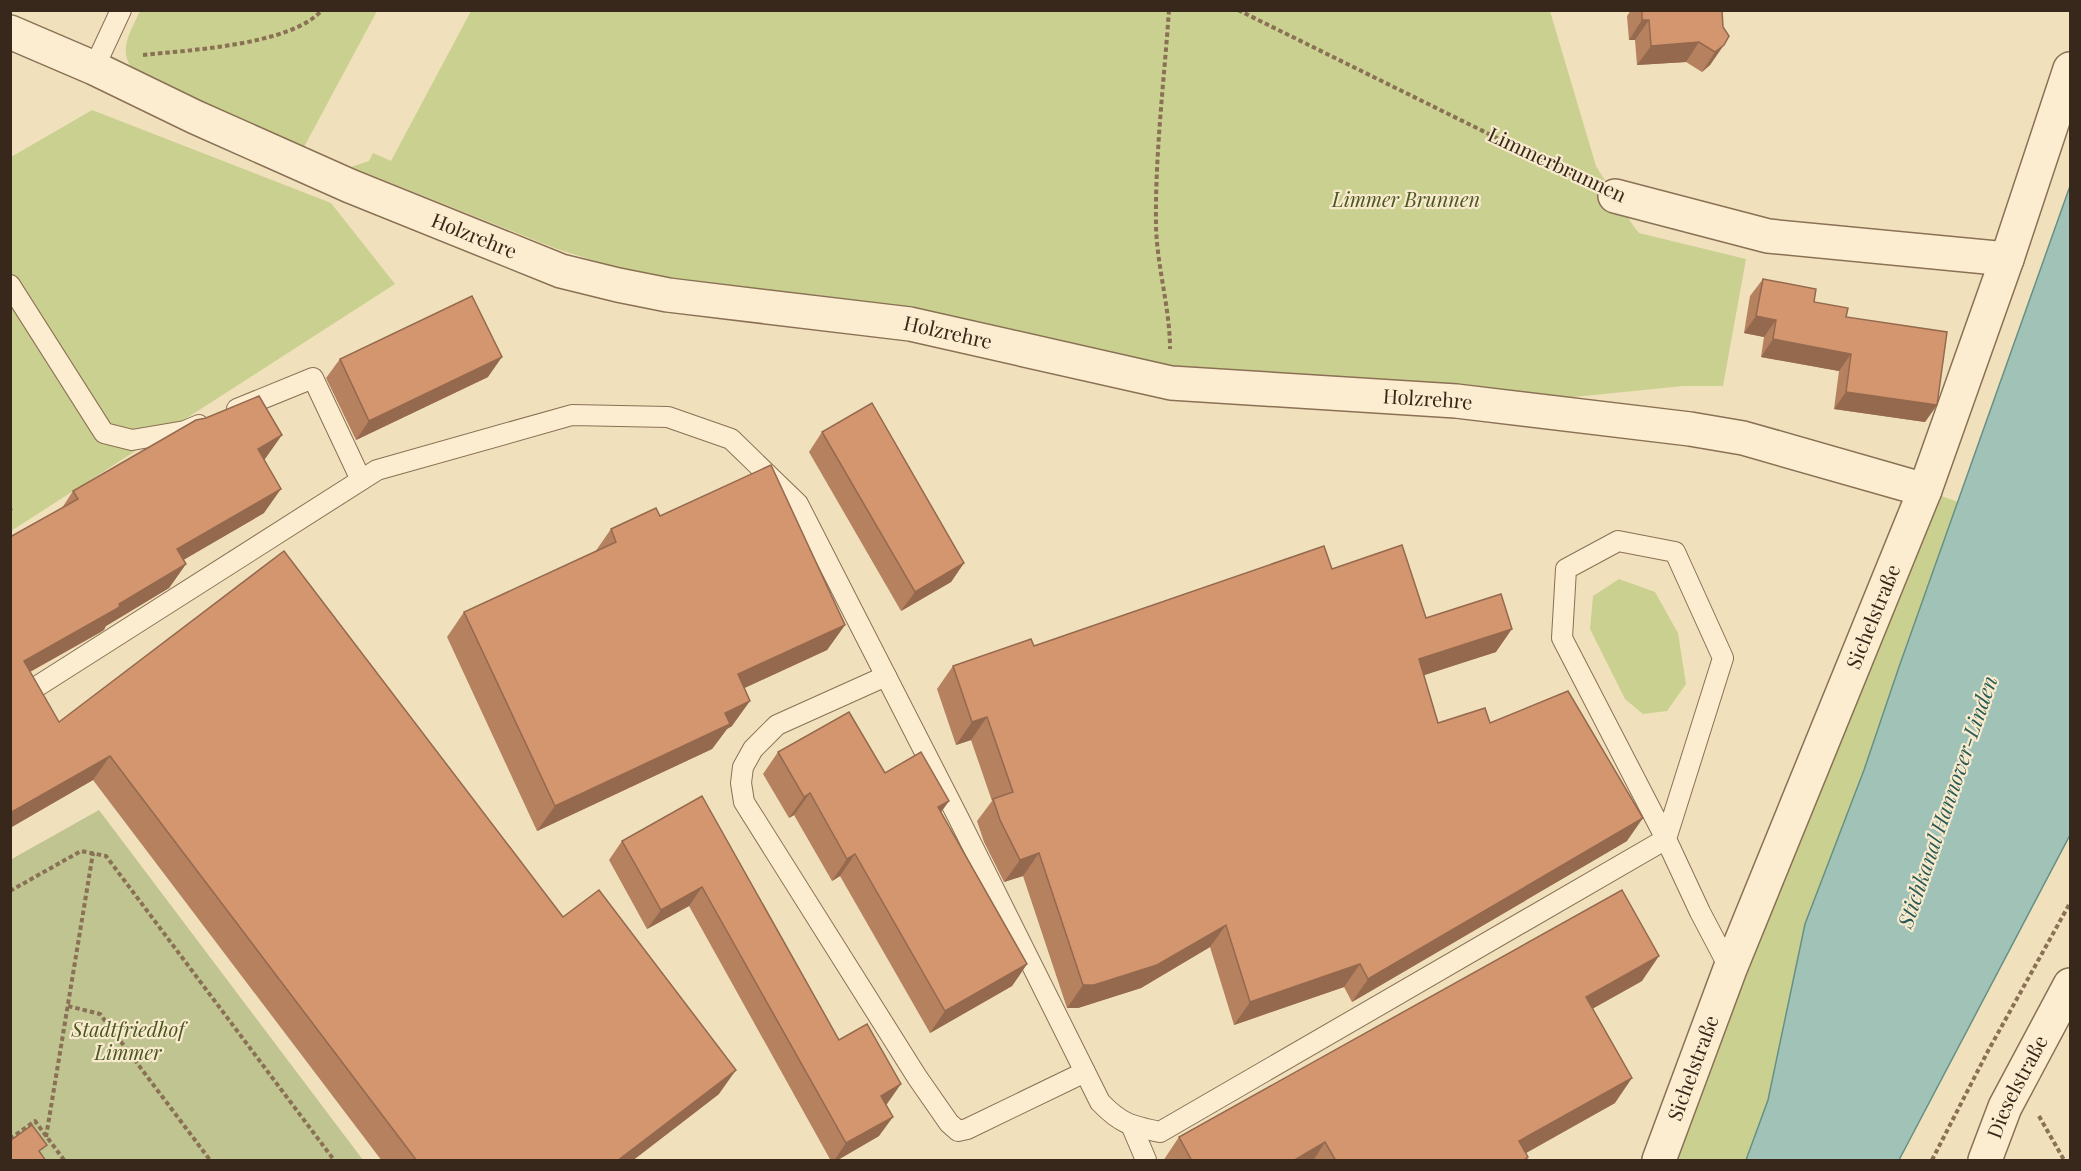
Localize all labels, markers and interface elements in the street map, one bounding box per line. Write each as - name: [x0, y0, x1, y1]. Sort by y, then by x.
- street label: Limmerbrunnen: [1484, 120, 1631, 207]
- park label: Limmer Brunnen: [1331, 185, 1480, 212]
- street label: Holzrehre: [428, 205, 521, 264]
- street label: Holzrehre: [901, 308, 995, 354]
- street label: Holzrehre: [1382, 381, 1474, 415]
- street label: Sichelstraße: [1839, 560, 1905, 673]
- water label: Stichkanal Hannover-Linden: [1889, 672, 2002, 932]
- street label: Sichelstraße: [1660, 1011, 1724, 1124]
- park label: Stadtfriedhof Limmer: [70, 1015, 188, 1065]
- street label: Dieselstraße: [1979, 1030, 2053, 1142]

